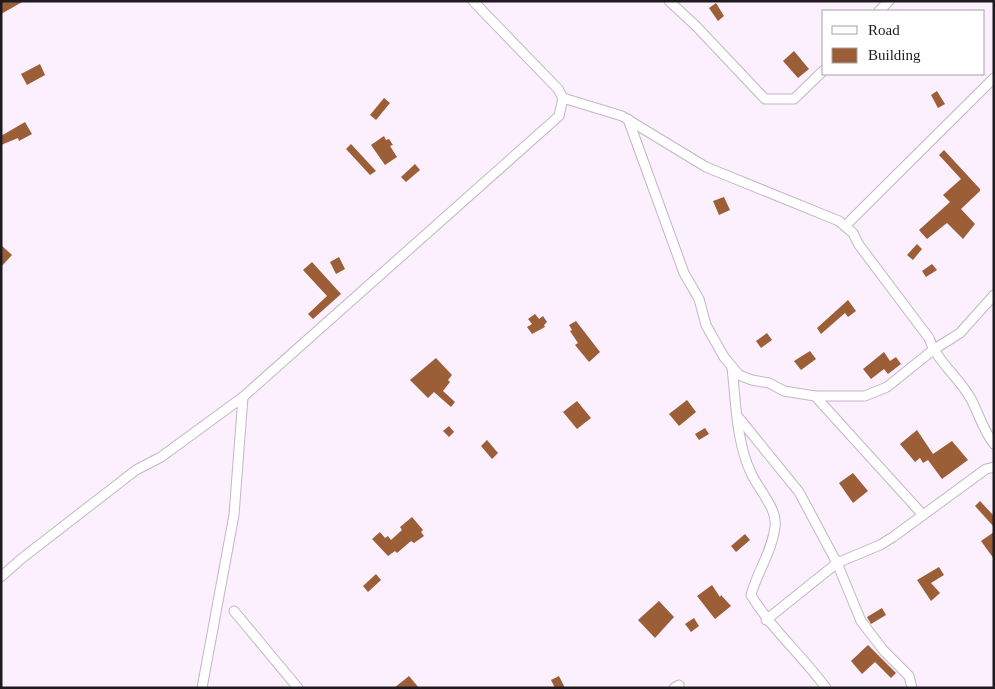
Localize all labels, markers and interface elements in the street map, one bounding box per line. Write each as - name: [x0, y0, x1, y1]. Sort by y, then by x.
- legend: [822, 10, 985, 75]
- text: Road: [868, 22, 900, 38]
- text: Building: [868, 47, 921, 63]

